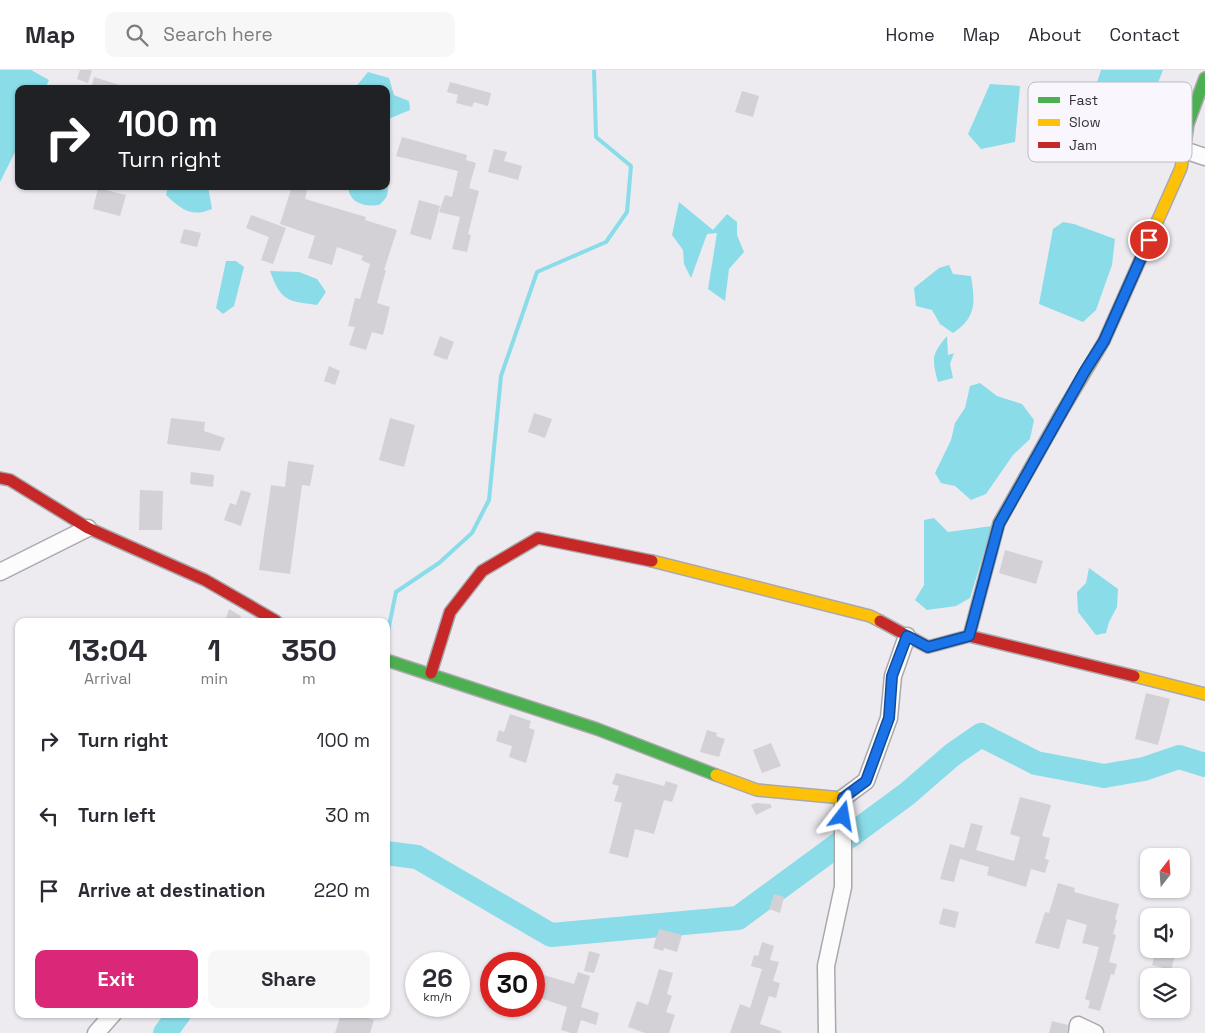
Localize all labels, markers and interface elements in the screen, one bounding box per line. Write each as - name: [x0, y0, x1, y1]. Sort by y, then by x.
- search box: [105, 12, 455, 57]
- text: Map: [25, 19, 75, 50]
- icon: search: [123, 21, 151, 49]
- text: Search here: [163, 22, 273, 47]
- text: Home: [886, 23, 935, 46]
- text: Map: [963, 23, 1000, 46]
- text: About: [1028, 23, 1082, 46]
- text: Contact: [1110, 23, 1180, 46]
- legend: [1028, 82, 1192, 162]
- text: Fast: [1069, 91, 1098, 109]
- text: 100 m: [118, 102, 218, 146]
- icon: right: [35, 105, 100, 170]
- text: Slow: [1069, 113, 1101, 131]
- text: Jam: [1069, 136, 1097, 154]
- text: Turn right: [118, 145, 221, 173]
- pin: [1128, 219, 1170, 261]
- icon: arrive: [1135, 226, 1163, 254]
- text: 13:04: [68, 631, 147, 670]
- text: 1: [207, 631, 221, 670]
- text: 350: [281, 631, 337, 670]
- text: Arrival: [84, 668, 132, 689]
- text: min: [201, 668, 228, 689]
- text: m: [302, 668, 316, 689]
- icon: right: [35, 727, 63, 755]
- text: Turn right: [78, 728, 168, 753]
- text: 100 m: [316, 728, 370, 753]
- position arrow: [816, 789, 868, 841]
- icon: left: [35, 802, 63, 830]
- text: Turn left: [78, 803, 156, 828]
- text: 30 m: [325, 803, 370, 828]
- north arrow: [1140, 848, 1190, 898]
- map controls: [1140, 848, 1190, 1018]
- icon: arrive: [35, 877, 63, 905]
- text: Arrive at destination: [78, 878, 266, 903]
- text: 220 m: [314, 878, 370, 903]
- button: sound: [1140, 908, 1190, 958]
- button: Exit: [35, 950, 198, 1008]
- button: Share: [208, 950, 370, 1008]
- speed limit sign: 30: [480, 952, 545, 1017]
- text: 26: [422, 962, 453, 994]
- button: layers: [1140, 968, 1190, 1018]
- text: km/h: [423, 989, 452, 1005]

